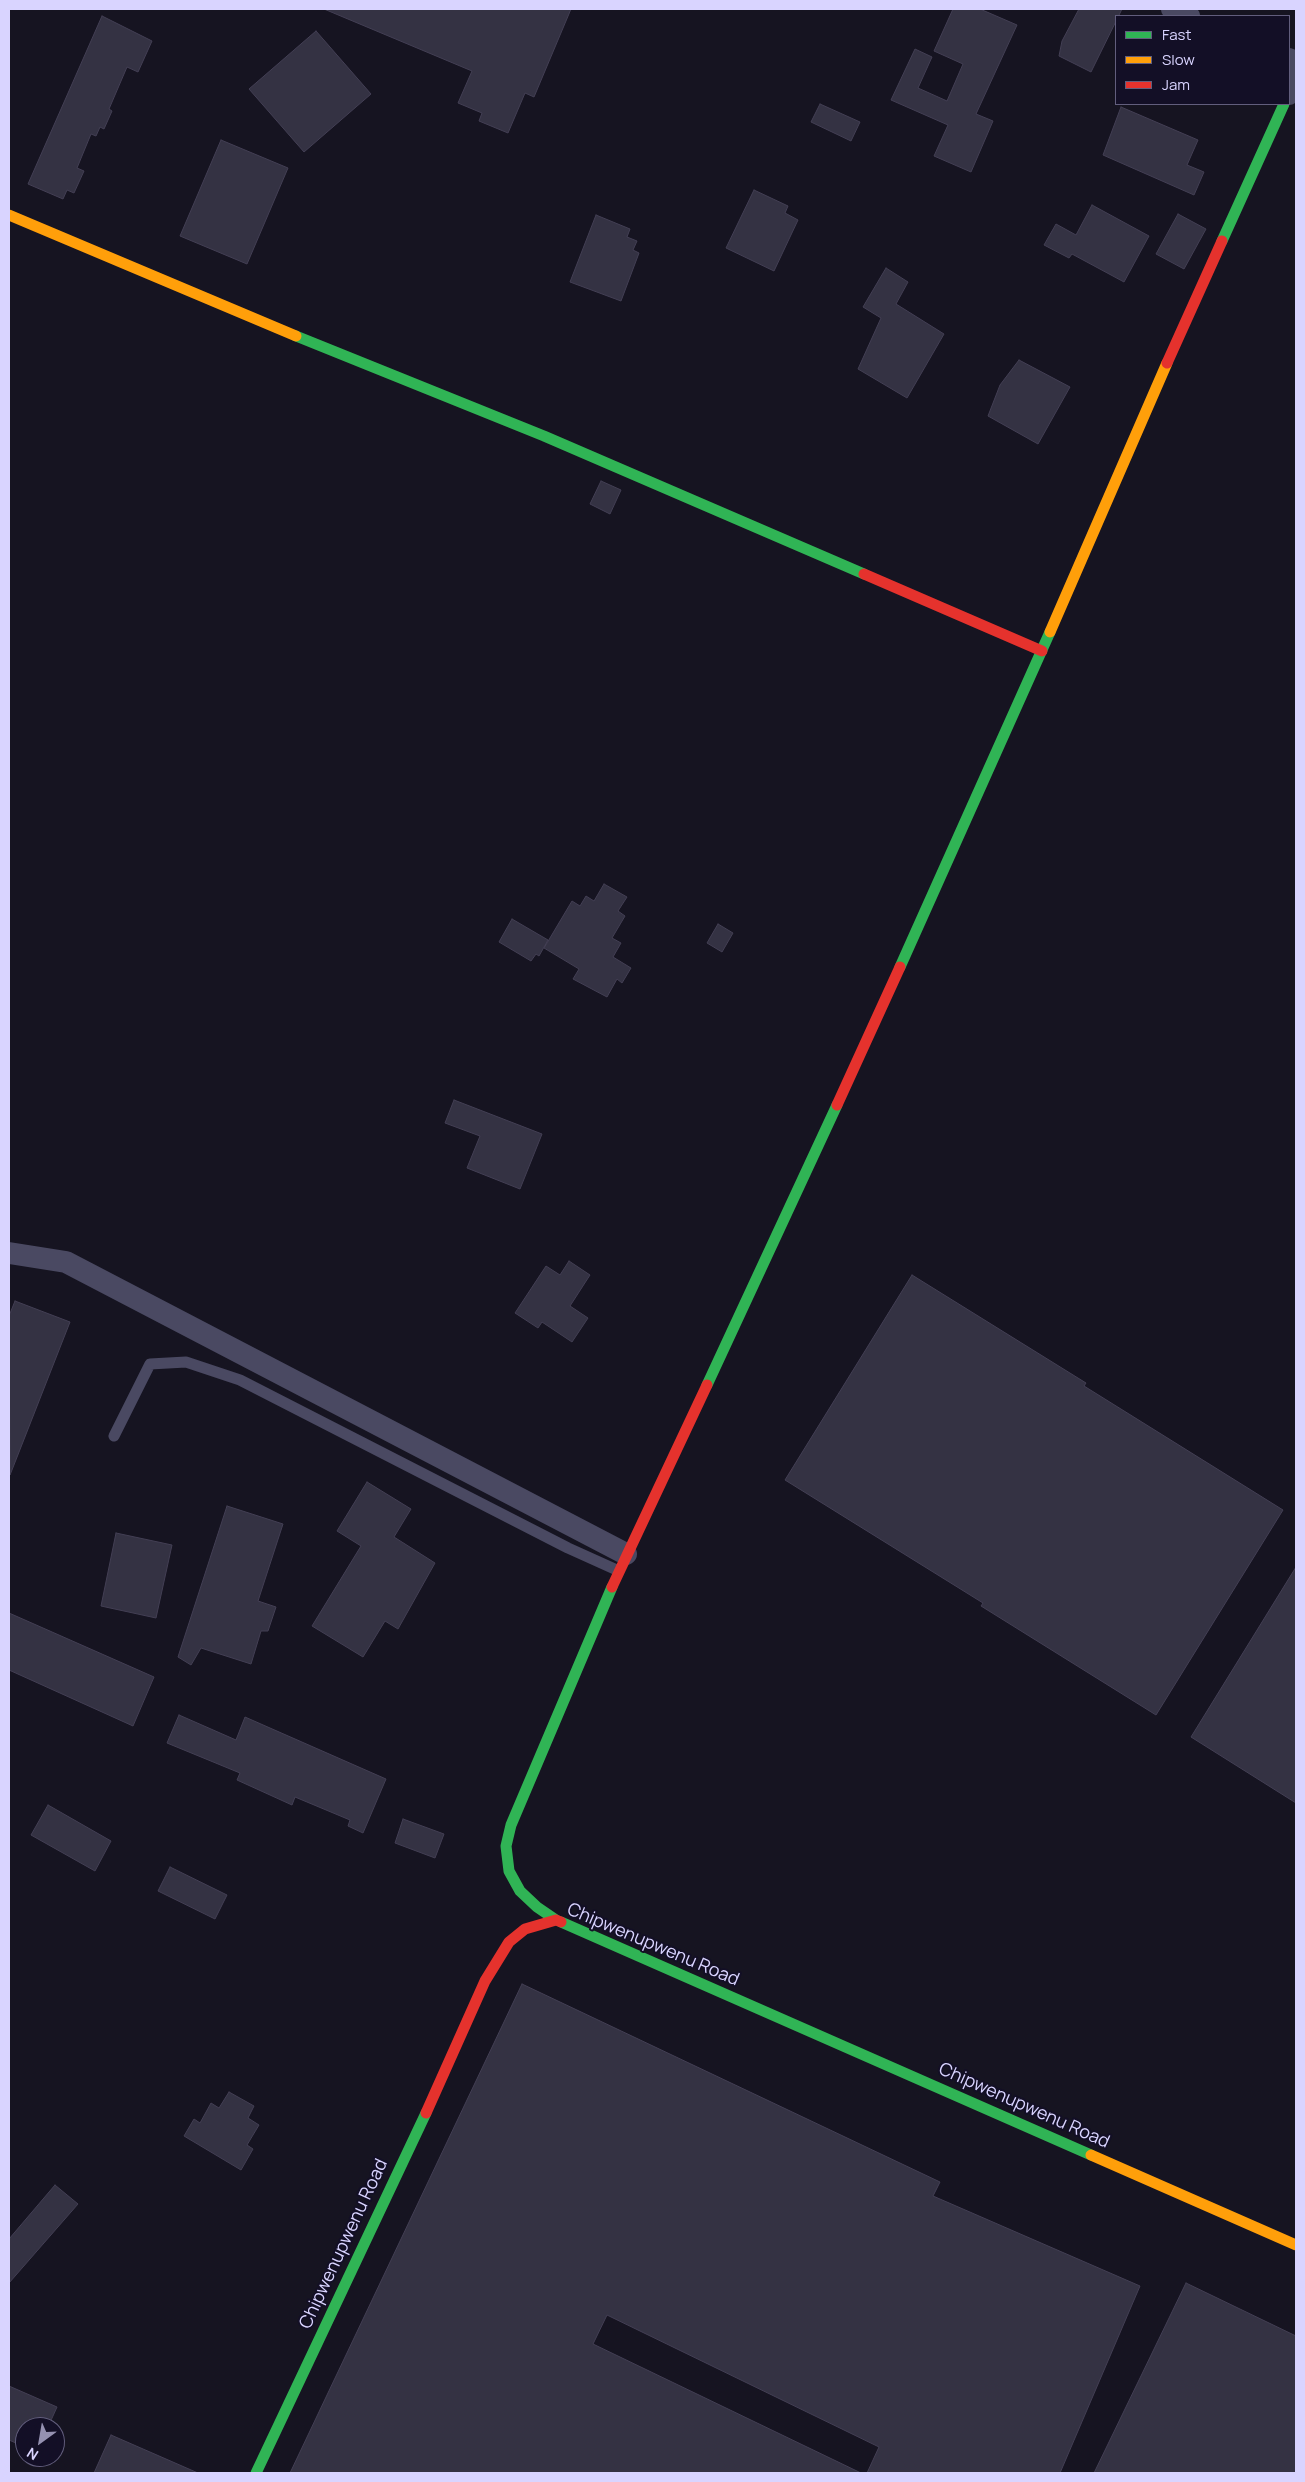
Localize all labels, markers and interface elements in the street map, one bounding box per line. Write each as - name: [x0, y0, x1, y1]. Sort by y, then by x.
- legend: [1115, 15, 1290, 105]
- text: Fast: [1162, 24, 1191, 45]
- text: Slow: [1162, 49, 1195, 70]
- text: Jam: [1162, 74, 1190, 95]
- street label: Chipwenupwenu Road: [564, 1899, 742, 1991]
- street label: Chipwenupwenu Road: [935, 2059, 1113, 2153]
- street label: Chipwenupwenu Road: [295, 2156, 393, 2332]
- north arrow: [15, 2417, 65, 2467]
- text: N: [23, 2444, 42, 2465]

